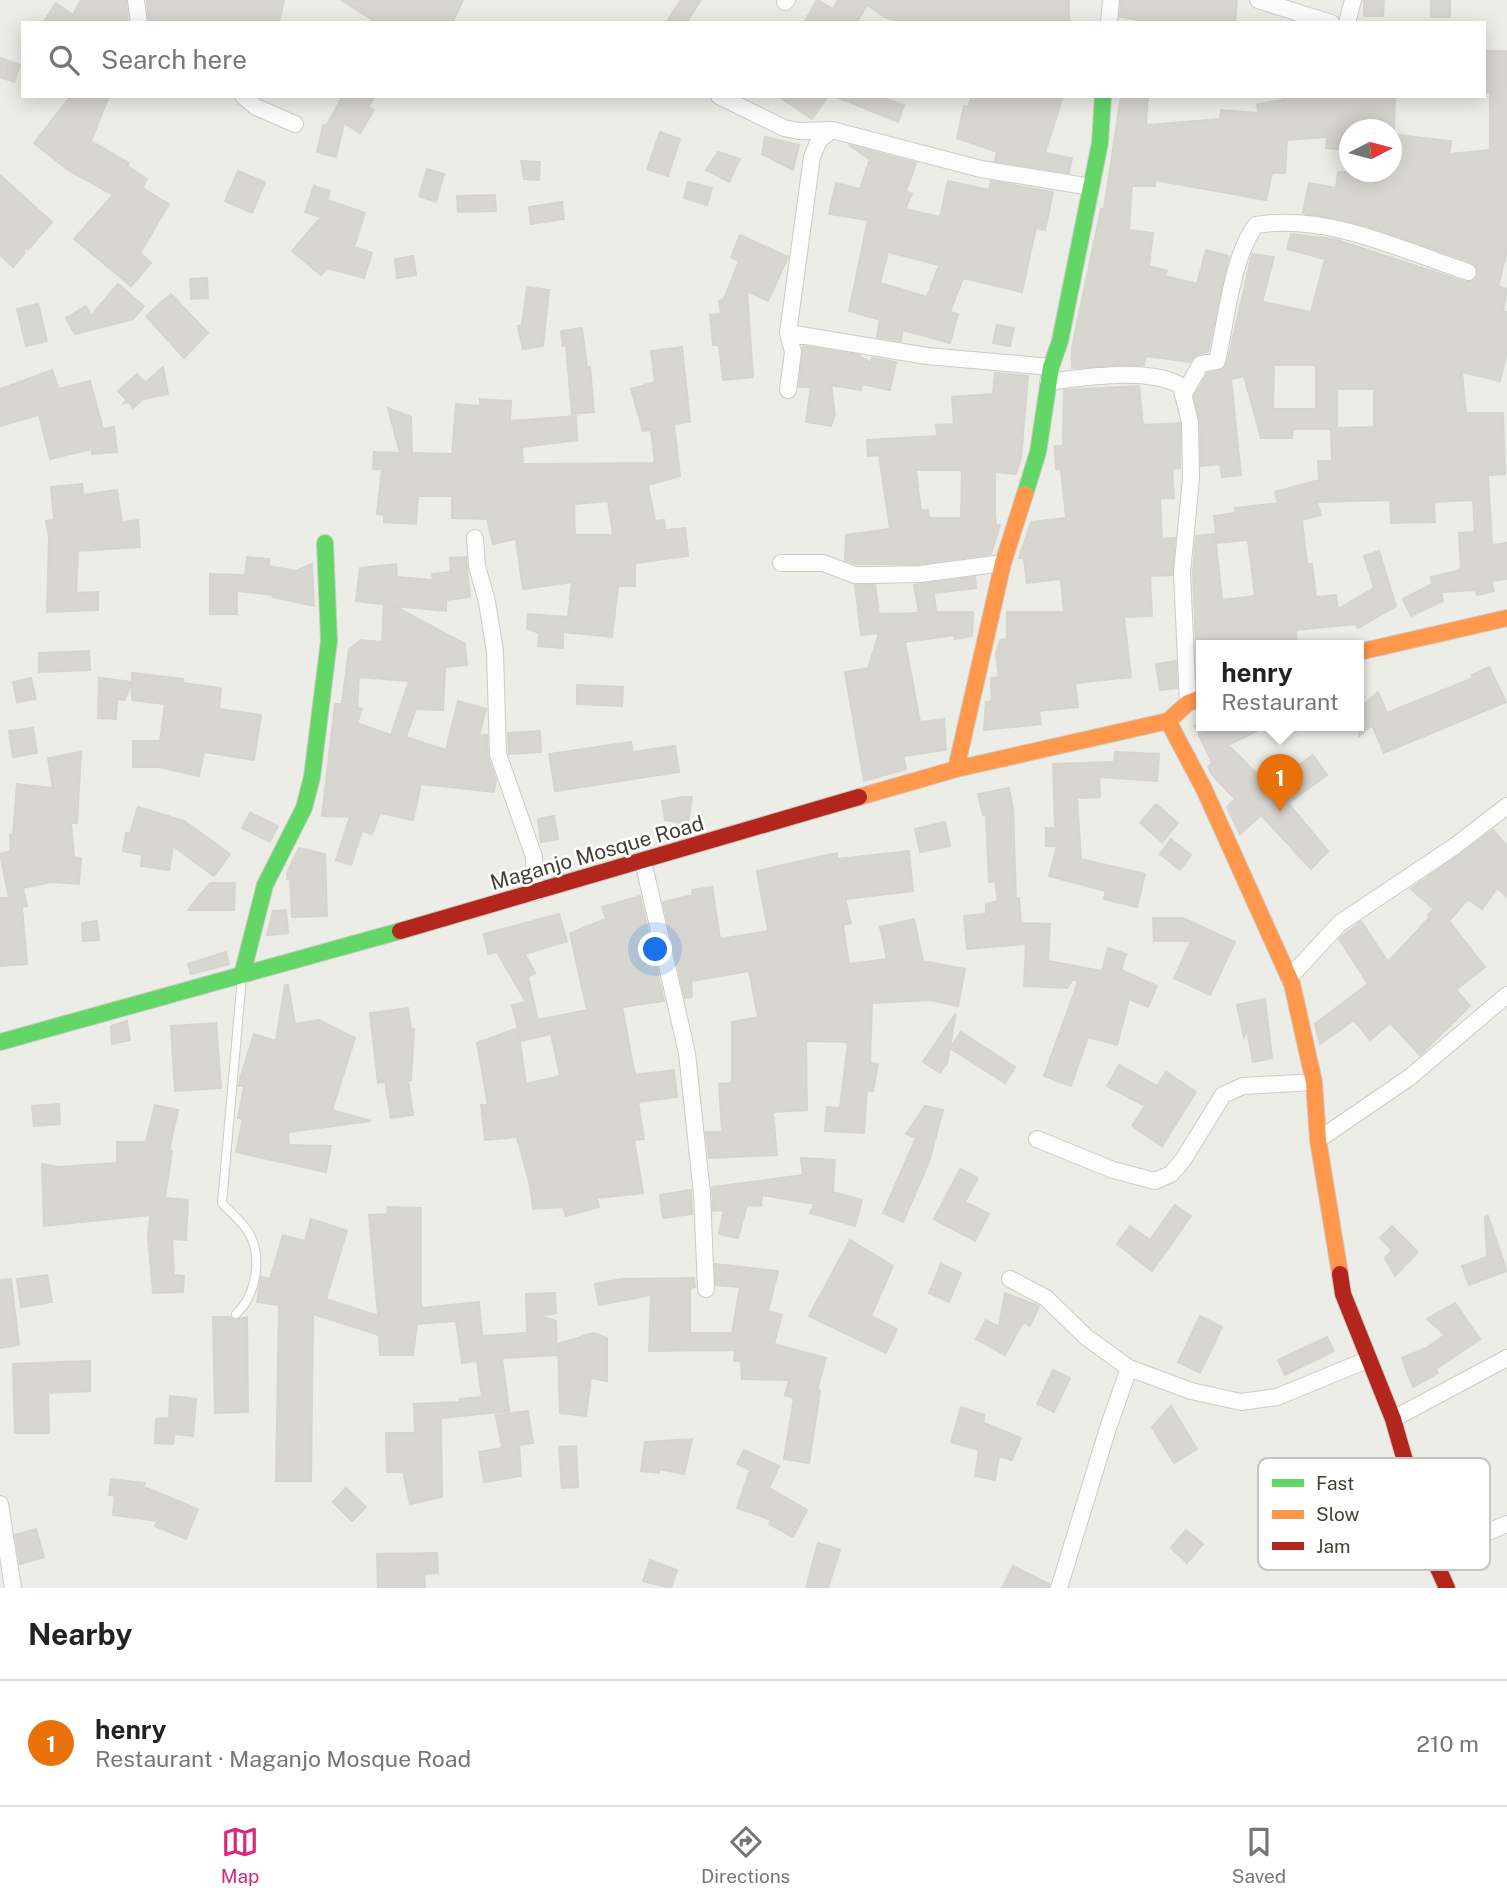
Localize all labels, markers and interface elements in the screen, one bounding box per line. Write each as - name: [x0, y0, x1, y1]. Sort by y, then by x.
- search box: [21, 21, 1486, 98]
- icon: search: [45, 41, 83, 79]
- text: Search here: [101, 44, 247, 75]
- north arrow: [1339, 119, 1402, 182]
- popup: [1196, 640, 1364, 731]
- text: henry: [1221, 657, 1293, 688]
- text: Restaurant: [1221, 688, 1339, 715]
- pin: 1: [1257, 754, 1303, 812]
- street label: Maganjo Mosque Road: [487, 810, 707, 895]
- your location: [638, 932, 672, 966]
- legend: [1258, 1458, 1490, 1570]
- text: Fast: [1316, 1472, 1354, 1494]
- text: Slow: [1316, 1503, 1360, 1525]
- text: Jam: [1316, 1535, 1350, 1557]
- text: Nearby: [28, 1616, 132, 1652]
- text: henry: [95, 1714, 166, 1745]
- text: 1: [46, 1730, 56, 1757]
- text: 210 m: [1416, 1730, 1479, 1757]
- text: Restaurant · Maganjo Mosque Road: [95, 1745, 471, 1772]
- tab: Map: [221, 1823, 259, 1887]
- tab: Directions: [701, 1823, 790, 1887]
- tab: Saved: [1232, 1823, 1286, 1887]

